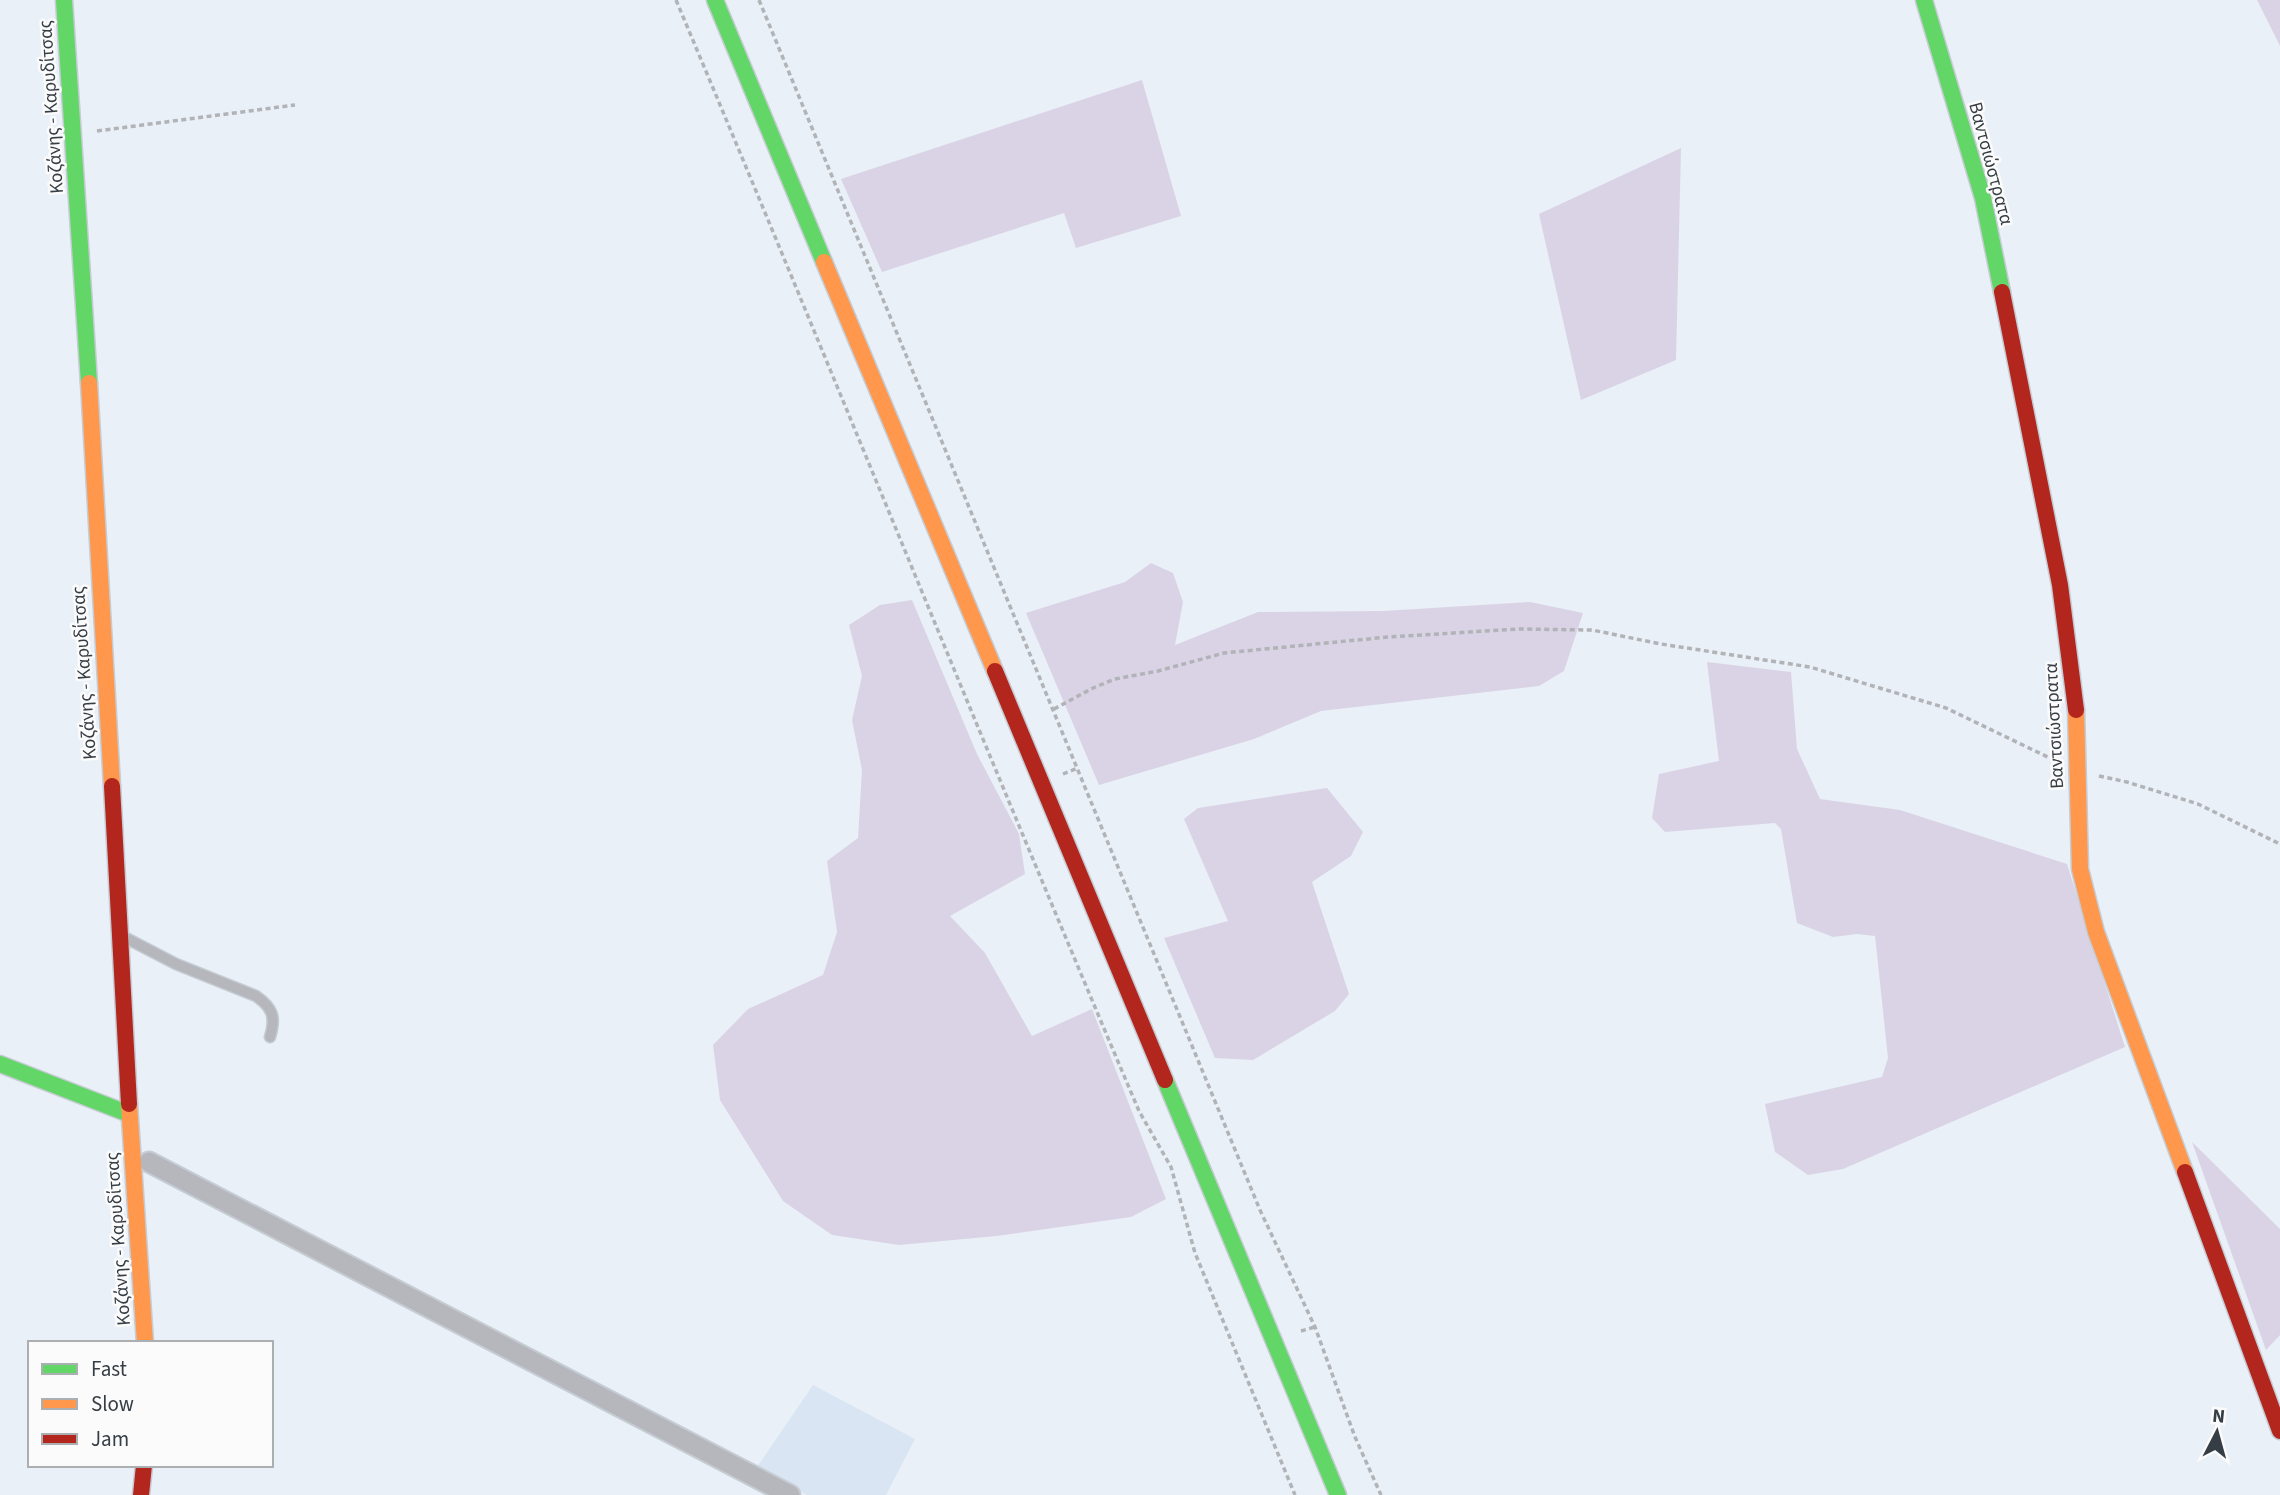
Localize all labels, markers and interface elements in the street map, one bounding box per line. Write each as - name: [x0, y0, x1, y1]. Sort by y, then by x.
- street label: Κοζάνης - Καρυδίτσας: [32, 19, 71, 195]
- street label: Βαντσιώστρατα: [1961, 99, 2020, 228]
- street label: Κοζάνης - Καρυδίτσας: [65, 585, 104, 761]
- street label: Βαντσιώστρατα: [2038, 662, 2071, 790]
- street label: Κοζάνης - Καρυδίτσας: [99, 1151, 138, 1327]
- legend: [28, 1341, 273, 1467]
- text: Fast: [91, 1354, 127, 1384]
- text: Slow: [91, 1389, 134, 1419]
- north arrow: [2182, 1397, 2252, 1467]
- text: N: [2211, 1402, 2226, 1431]
- text: Jam: [91, 1424, 129, 1454]

